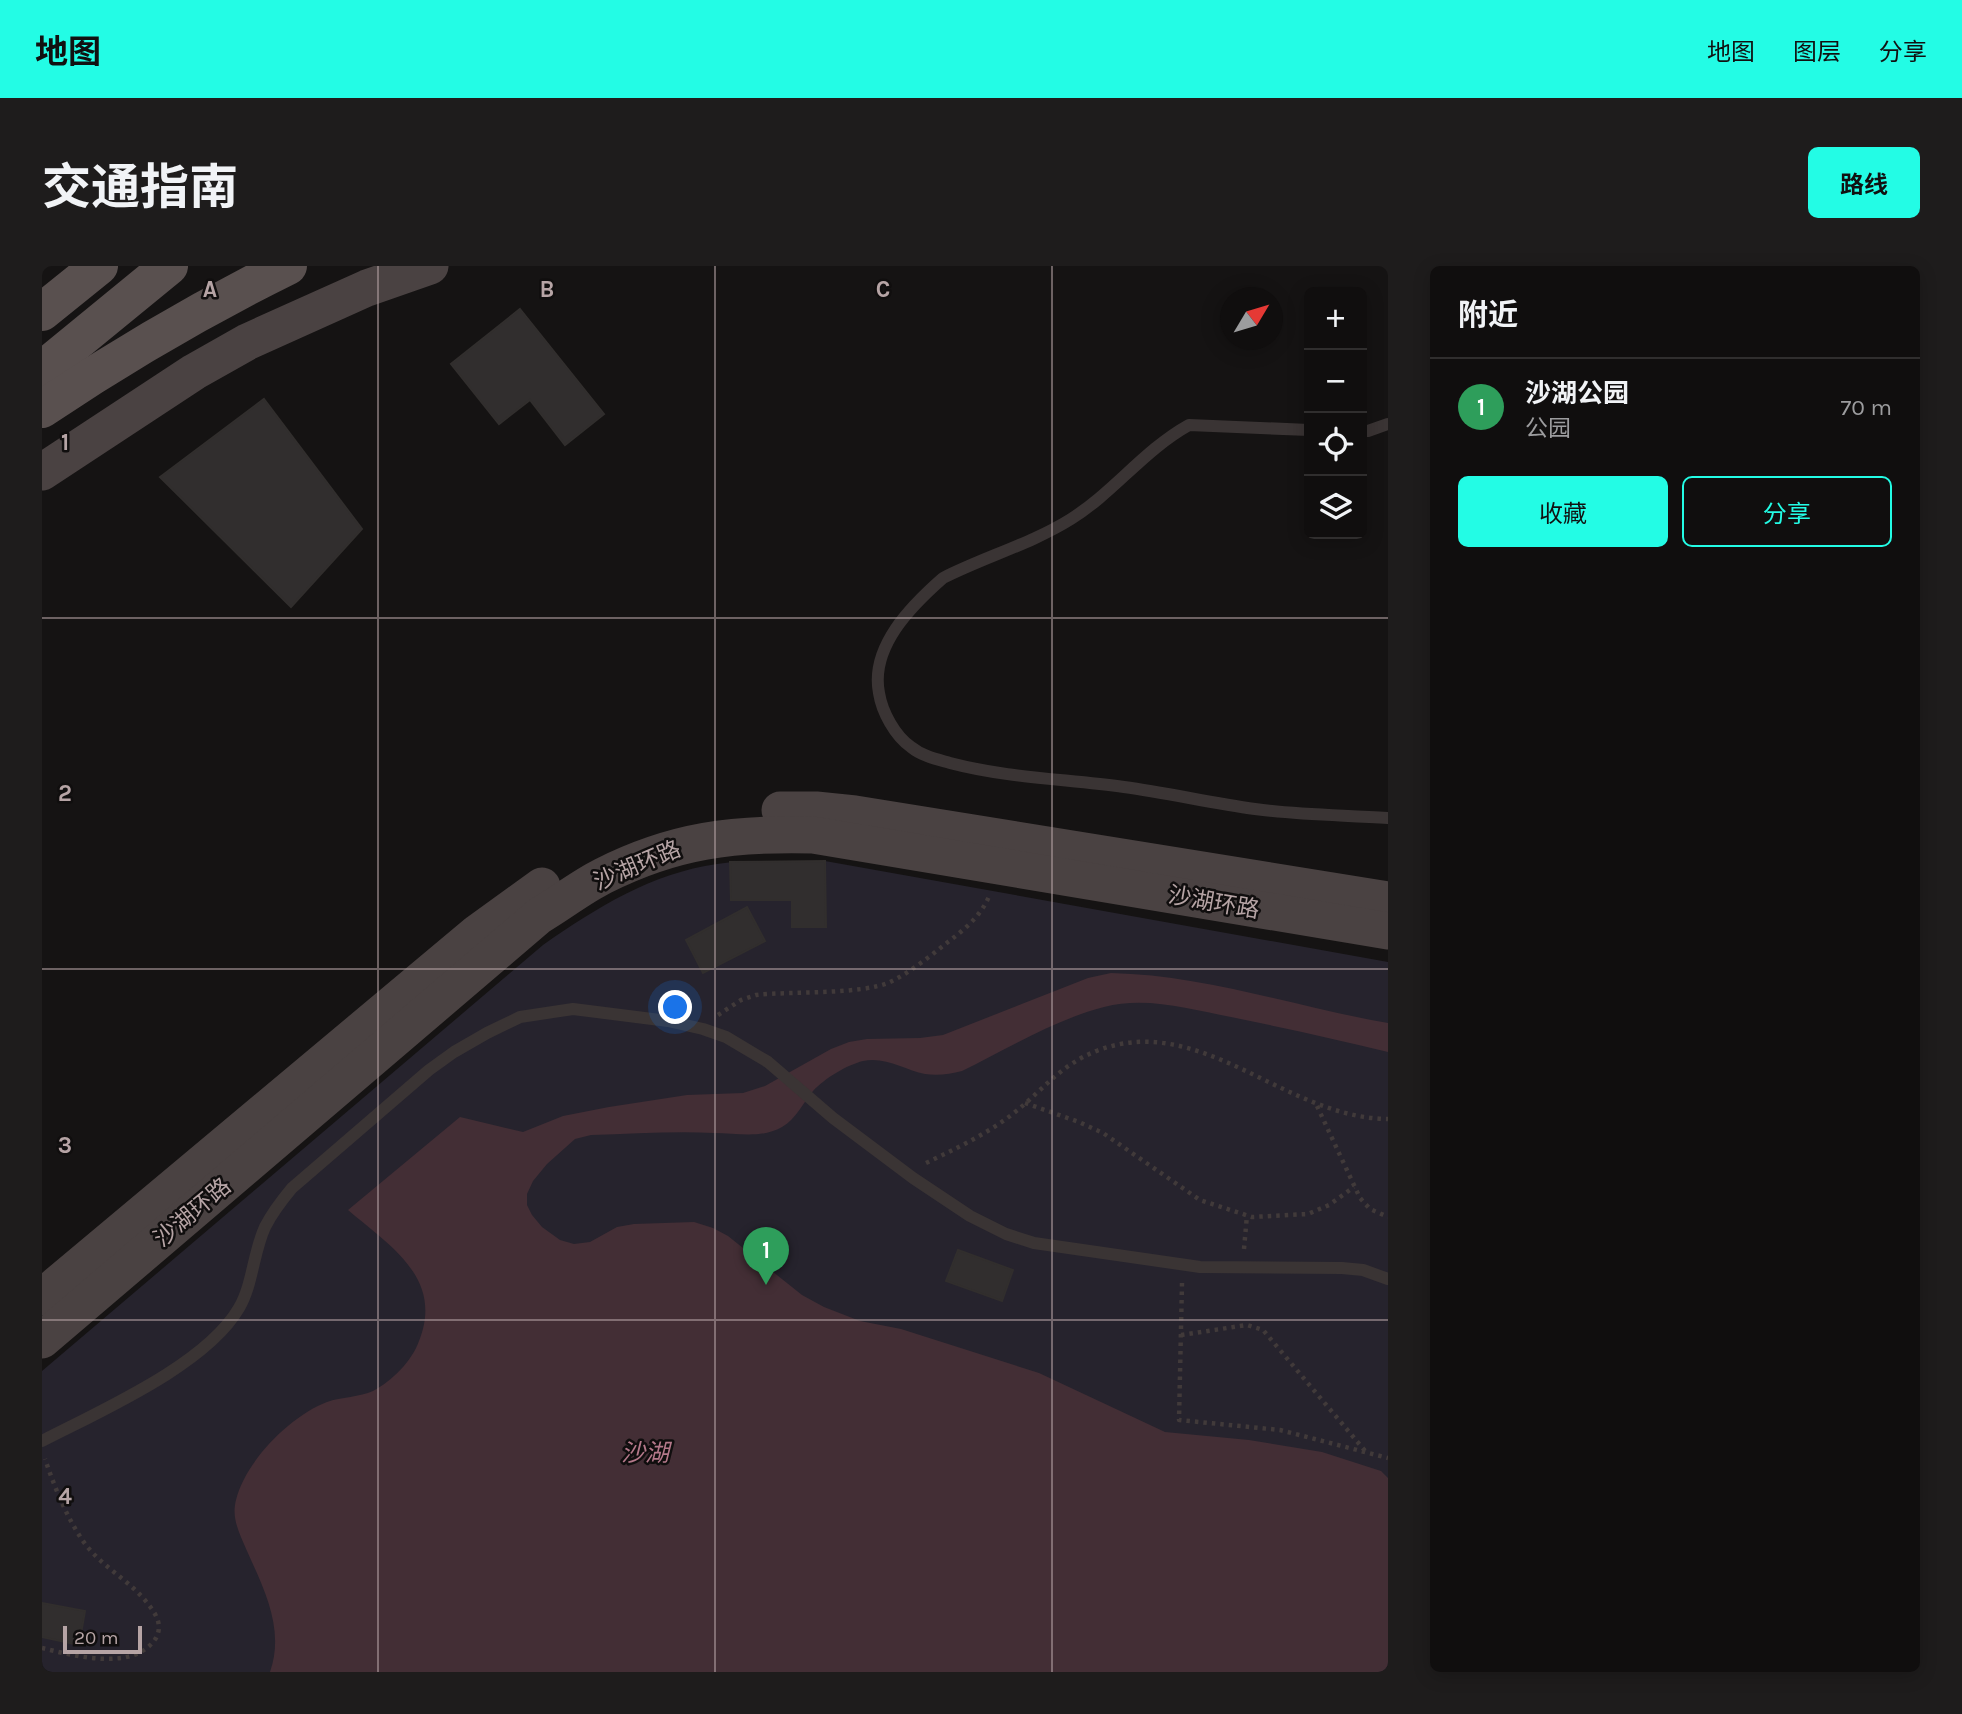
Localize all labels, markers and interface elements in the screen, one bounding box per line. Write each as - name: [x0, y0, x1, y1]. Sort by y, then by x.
- text: 地图: [35, 33, 101, 71]
- text: 地图: [1707, 38, 1755, 66]
- text: 图层: [1793, 38, 1841, 66]
- text: 分享: [1879, 38, 1927, 66]
- button: 路线: [1808, 147, 1920, 218]
- text: 交通指南: [42, 159, 238, 216]
- text: A: [203, 276, 217, 303]
- text: B: [540, 276, 554, 303]
- text: C: [876, 276, 890, 303]
- north arrow: [1220, 287, 1283, 350]
- map controls: [1304, 287, 1367, 539]
- button: +: [1304, 287, 1367, 350]
- text: 附近: [1458, 297, 1518, 333]
- button: −: [1304, 350, 1367, 413]
- text: 沙湖公园: [1525, 378, 1629, 409]
- text: 1: [1477, 394, 1485, 421]
- text: 70 m: [1841, 394, 1892, 421]
- button: locate: [1304, 413, 1367, 476]
- text: 公园: [1525, 415, 1571, 442]
- text: 1: [61, 429, 69, 456]
- button: layers: [1304, 476, 1367, 539]
- button: 收藏: [1458, 476, 1668, 547]
- button: 分享: [1682, 476, 1892, 547]
- text: 2: [58, 780, 72, 807]
- street label: 沙湖环路: [590, 835, 685, 896]
- street label: 沙湖环路: [1166, 881, 1262, 924]
- your location: [658, 990, 692, 1024]
- text: 3: [58, 1132, 72, 1159]
- street label: 沙湖环路: [148, 1172, 236, 1252]
- pin: 1: [743, 1227, 789, 1285]
- water label: 沙湖: [621, 1439, 673, 1467]
- text: 4: [58, 1483, 72, 1510]
- scale bar: [63, 1623, 142, 1655]
- text: 20 m: [74, 1627, 119, 1649]

